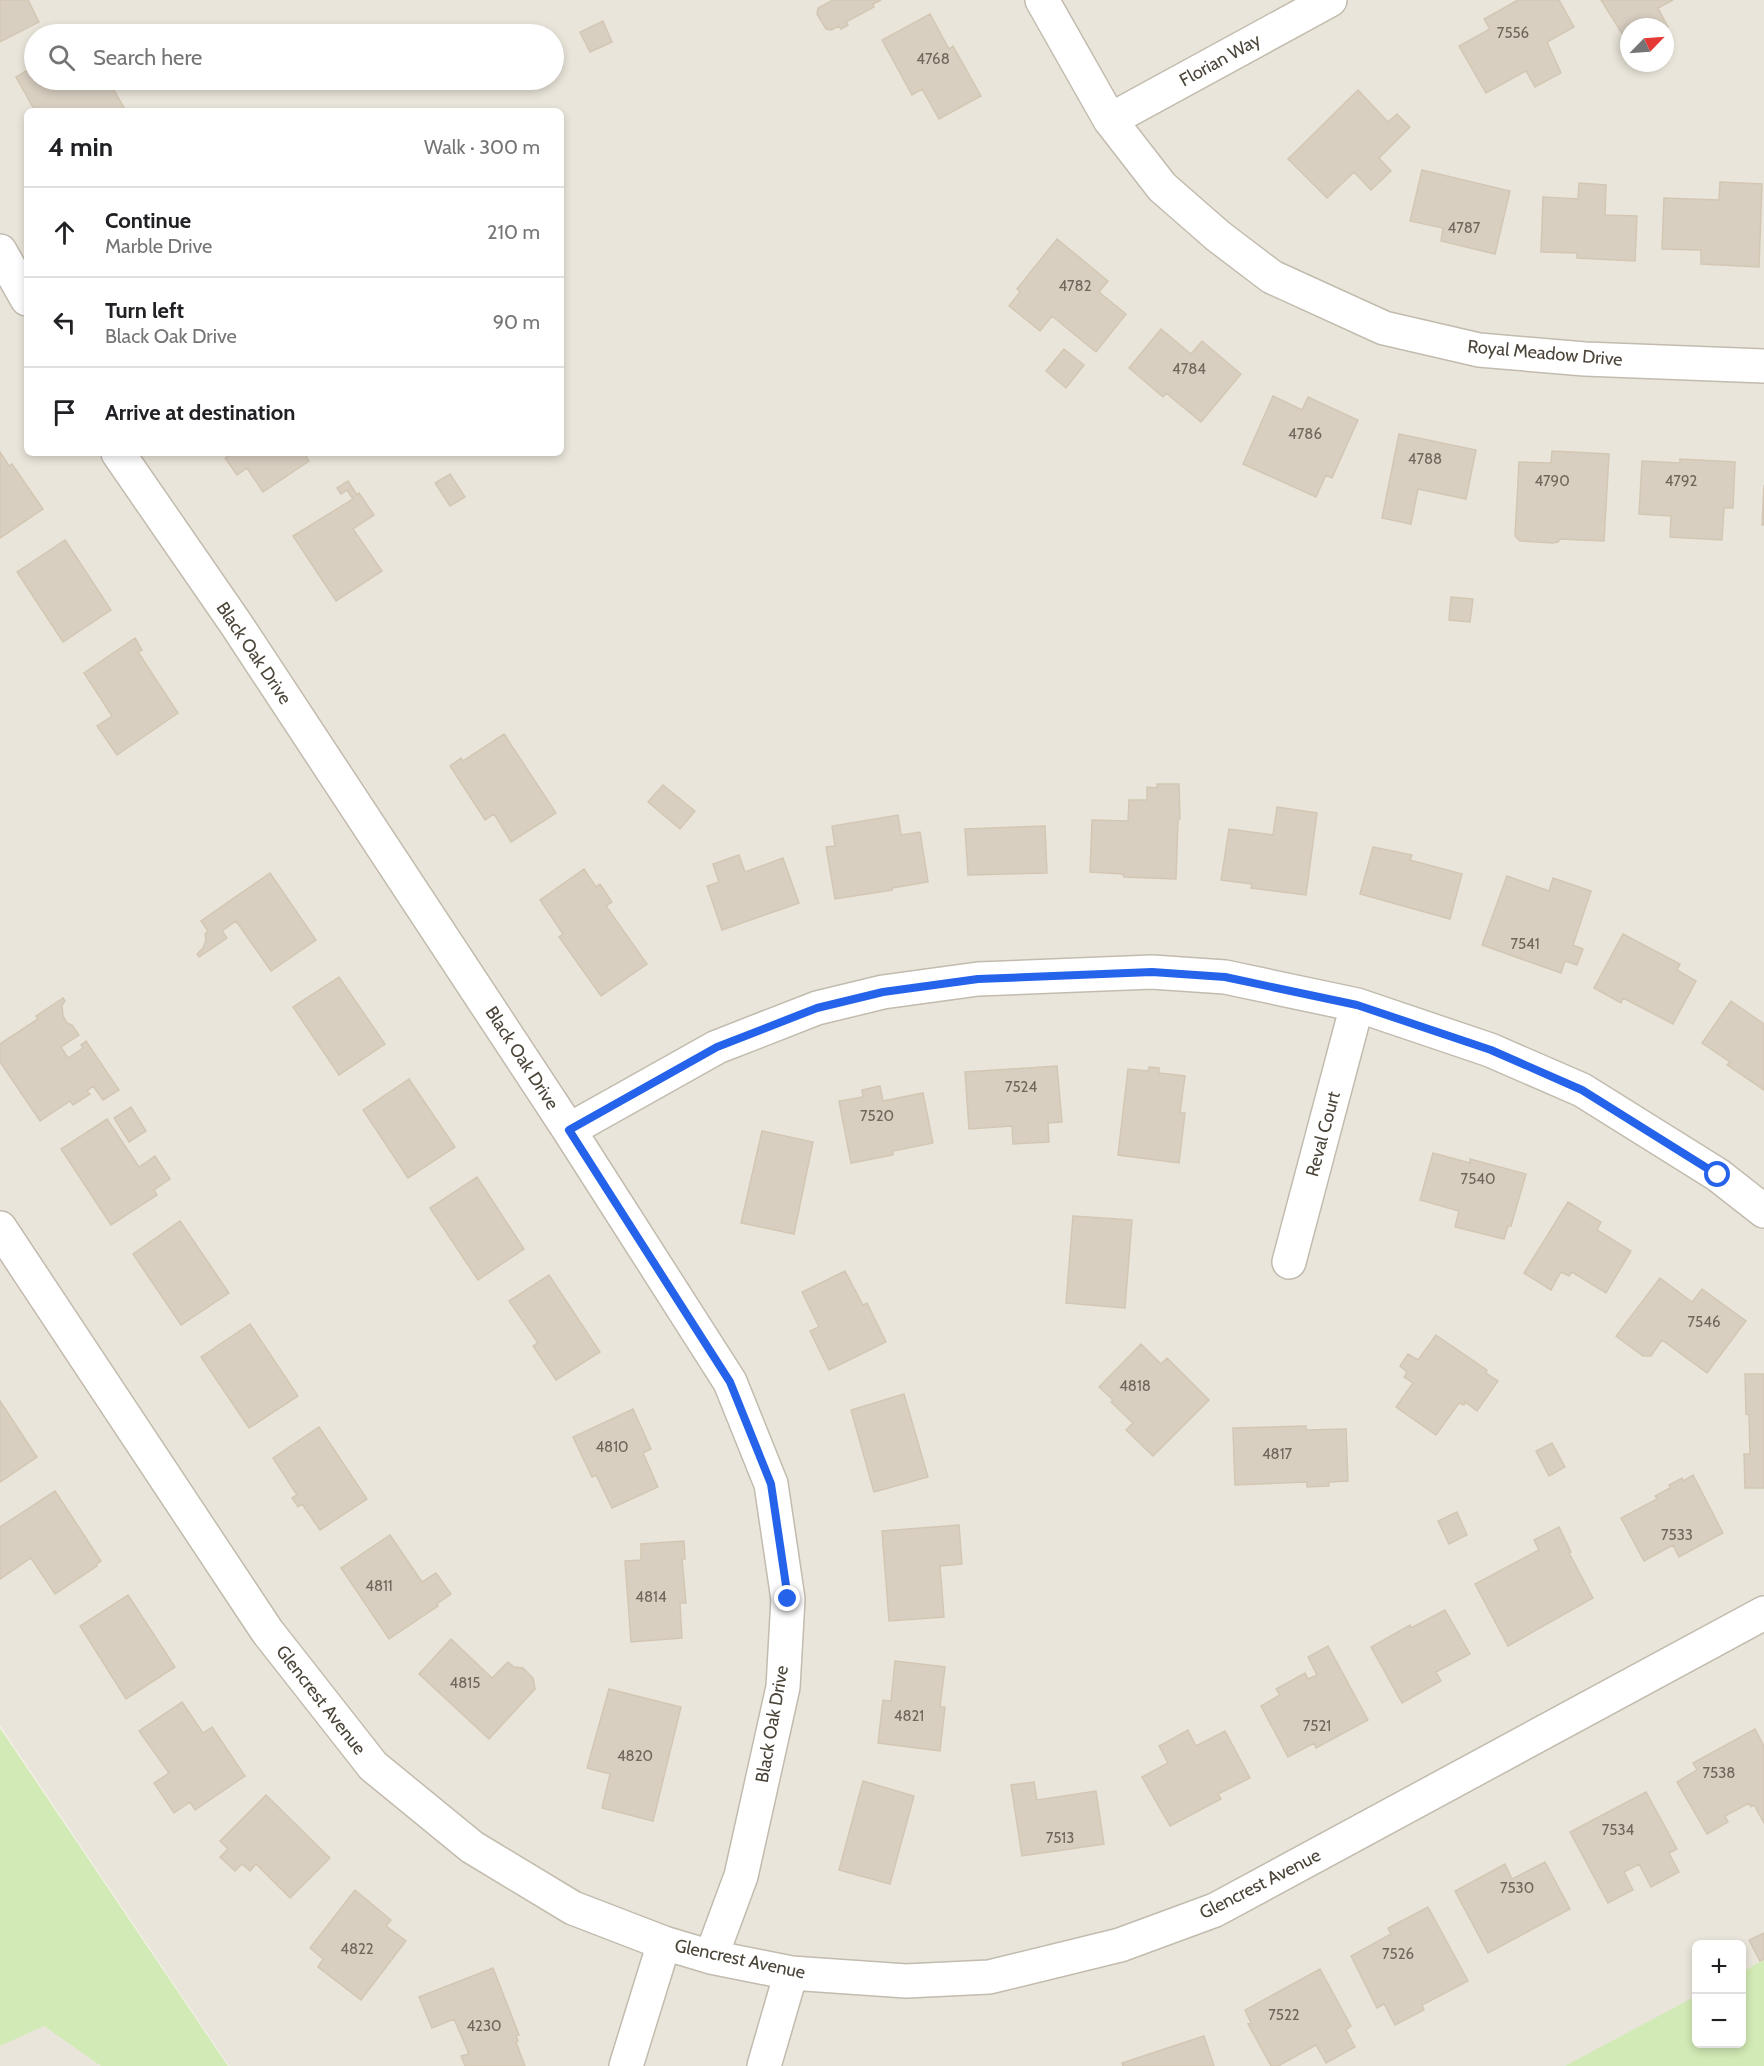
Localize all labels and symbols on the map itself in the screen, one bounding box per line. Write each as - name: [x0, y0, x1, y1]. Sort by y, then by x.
- north arrow: [1620, 18, 1674, 72]
- house number: 7556: [1497, 24, 1529, 42]
- street label: Florian Way: [1176, 29, 1264, 91]
- house number: 4768: [916, 50, 950, 68]
- house number: 4787: [1448, 219, 1481, 237]
- house number: 4782: [1058, 277, 1092, 295]
- street label: Royal Meadow Drive: [1467, 335, 1623, 371]
- house number: 4784: [1172, 360, 1206, 378]
- house number: 4786: [1288, 425, 1322, 443]
- house number: 4788: [1408, 450, 1442, 468]
- house number: 4790: [1534, 472, 1570, 490]
- house number: 4792: [1665, 472, 1697, 490]
- street label: Black Oak Drive: [212, 598, 296, 708]
- house number: 7541: [1510, 935, 1540, 953]
- street label: Black Oak Drive: [480, 1002, 564, 1114]
- house number: 7524: [1005, 1078, 1037, 1096]
- street label: Reval Court: [1301, 1089, 1345, 1179]
- house number: 7520: [860, 1107, 894, 1125]
- route start: [1704, 1161, 1730, 1187]
- house number: 7540: [1461, 1170, 1495, 1188]
- house number: 7546: [1688, 1313, 1720, 1331]
- house number: 4818: [1119, 1377, 1151, 1395]
- house number: 4810: [595, 1438, 629, 1456]
- house number: 4817: [1262, 1445, 1293, 1463]
- house number: 7533: [1661, 1526, 1693, 1544]
- house number: 4811: [365, 1577, 393, 1595]
- route end: [774, 1585, 800, 1611]
- house number: 4814: [635, 1588, 667, 1606]
- street label: Glencrest Avenue: [271, 1641, 371, 1759]
- street label: Black Oak Drive: [751, 1664, 793, 1784]
- house number: 4815: [450, 1674, 480, 1692]
- house number: 4821: [894, 1707, 924, 1725]
- house number: 7521: [1303, 1717, 1331, 1735]
- house number: 4820: [617, 1747, 653, 1765]
- house number: 7538: [1703, 1764, 1735, 1782]
- house number: 7534: [1602, 1821, 1635, 1839]
- house number: 7513: [1046, 1829, 1074, 1847]
- street label: Glencrest Avenue: [1196, 1844, 1324, 1924]
- house number: 7530: [1500, 1879, 1534, 1897]
- street label: Glencrest Avenue: [673, 1934, 807, 1984]
- house number: 4822: [340, 1940, 374, 1958]
- house number: 7526: [1382, 1945, 1414, 1963]
- house number: 7522: [1268, 2006, 1300, 2024]
- house number: 4230: [466, 2017, 502, 2035]

